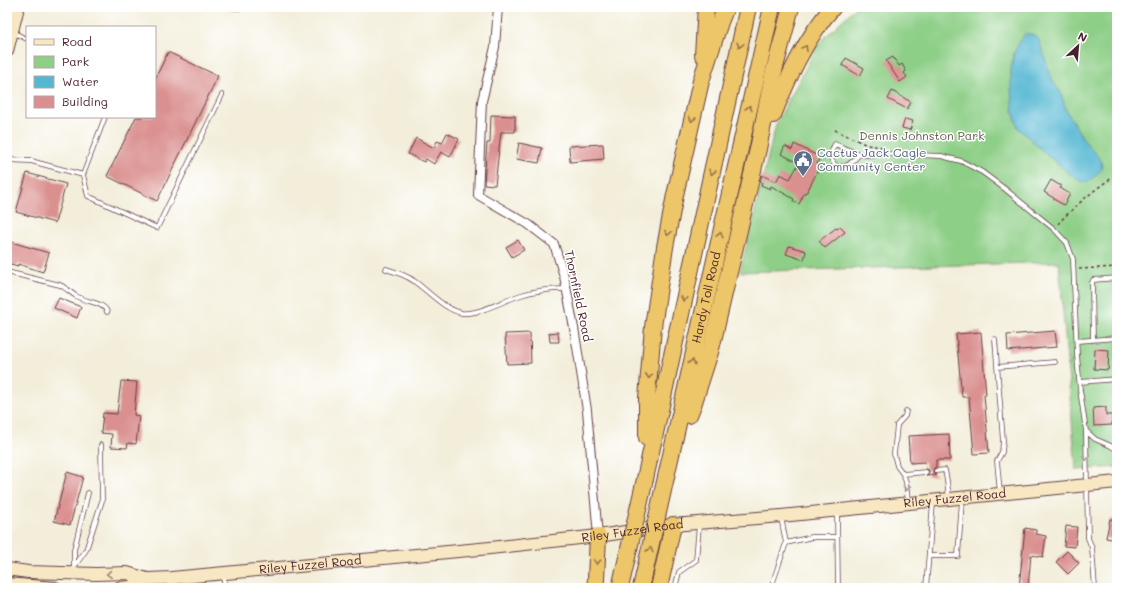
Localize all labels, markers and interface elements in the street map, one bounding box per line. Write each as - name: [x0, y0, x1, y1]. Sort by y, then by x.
- legend: [26, 26, 156, 118]
- north arrow: [1058, 26, 1098, 66]
- text: N: [1076, 28, 1090, 45]
- text: Road: [62, 33, 92, 49]
- one-way arrow: [736, 42, 744, 48]
- one-way arrow: [801, 45, 808, 52]
- text: Park: [62, 53, 89, 69]
- text: Water: [62, 73, 99, 89]
- text: Building: [62, 93, 108, 109]
- one-way arrow: [744, 105, 752, 112]
- one-way arrow: [689, 115, 697, 122]
- park label: Dennis Johnston Park: [859, 127, 985, 143]
- place label: Cactus Jack Cagle Community Center: [817, 144, 926, 174]
- public building icon: Cactus Jack Cagle Community Center: [792, 149, 814, 177]
- one-way arrow: [708, 169, 716, 175]
- one-way arrow: [664, 230, 672, 237]
- one-way arrow: [716, 232, 724, 238]
- street label: Thornfield Road: [561, 248, 597, 343]
- street label: Hardy Toll Road: [687, 250, 724, 345]
- one-way arrow: [681, 296, 689, 302]
- one-way arrow: [688, 359, 696, 365]
- one-way arrow: [644, 373, 653, 379]
- one-way arrow: [1082, 455, 1090, 461]
- street label: Riley Fuzzel Road: [903, 484, 1007, 511]
- one-way arrow: [902, 485, 911, 491]
- street label: Riley Fuzzel Road: [580, 515, 684, 545]
- one-way arrow: [645, 547, 653, 553]
- street label: Riley Fuzzel Road: [258, 551, 362, 577]
- one-way arrow: [593, 559, 601, 565]
- one-way arrow: [106, 570, 112, 578]

